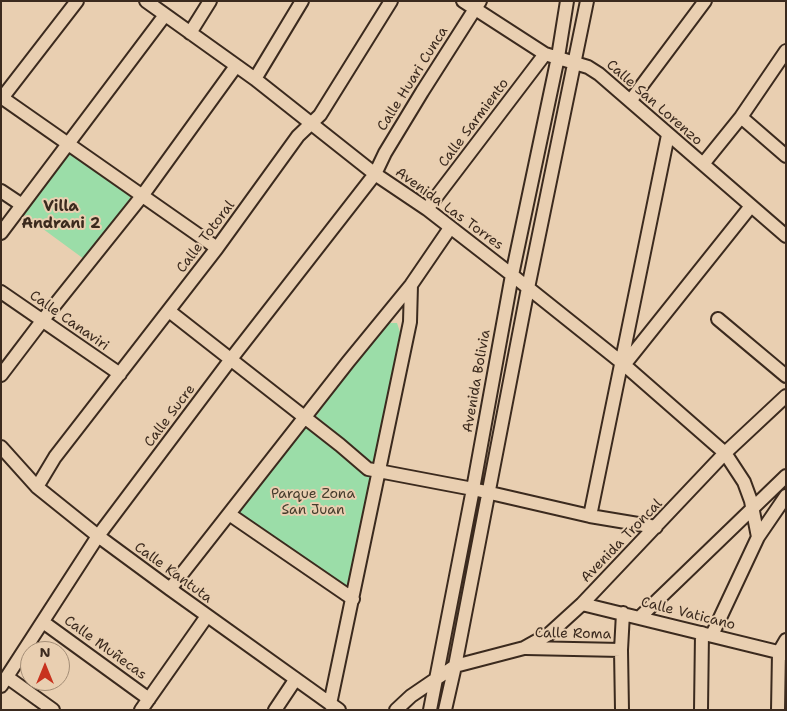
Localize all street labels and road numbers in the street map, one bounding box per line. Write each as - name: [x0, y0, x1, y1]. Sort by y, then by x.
- street label: Calle Huari Cunca: [374, 24, 452, 134]
- street label: Calle San Lorenzo: [603, 57, 705, 149]
- street label: Calle Sarmiento: [435, 75, 513, 171]
- street label: Avenida Las Torres: [392, 164, 506, 254]
- street label: Calle Totoral: [173, 198, 239, 276]
- street label: Calle Canaviri: [26, 287, 112, 355]
- street label: Avenida Bolivia: [460, 328, 494, 434]
- street label: Calle Sucre: [141, 381, 199, 451]
- street label: Avenida Troncal: [578, 496, 666, 586]
- street label: Calle Kantuta: [131, 539, 215, 607]
- street label: Calle Vaticano: [639, 594, 737, 634]
- street label: Calle Muñecas: [60, 612, 150, 684]
- street label: Calle Roma: [535, 625, 611, 643]

